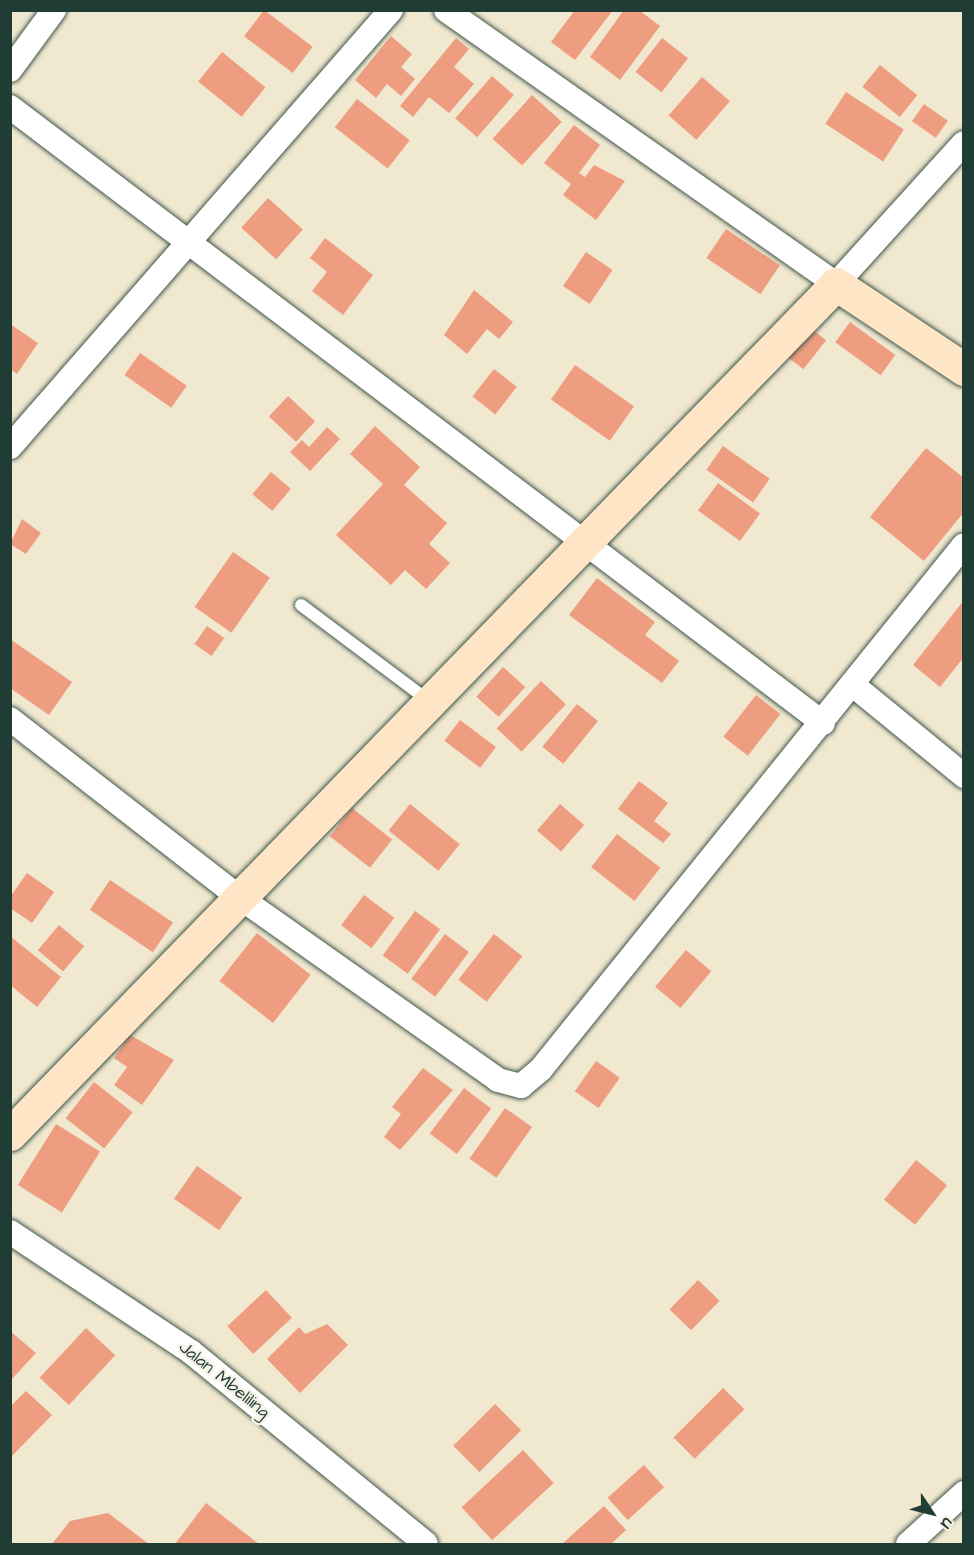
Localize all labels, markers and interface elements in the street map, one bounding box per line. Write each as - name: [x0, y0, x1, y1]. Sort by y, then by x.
- street label: Jalan Mbeliling: [174, 1337, 274, 1423]
- north arrow: [902, 1483, 962, 1543]
- text: U: [935, 1513, 958, 1533]

